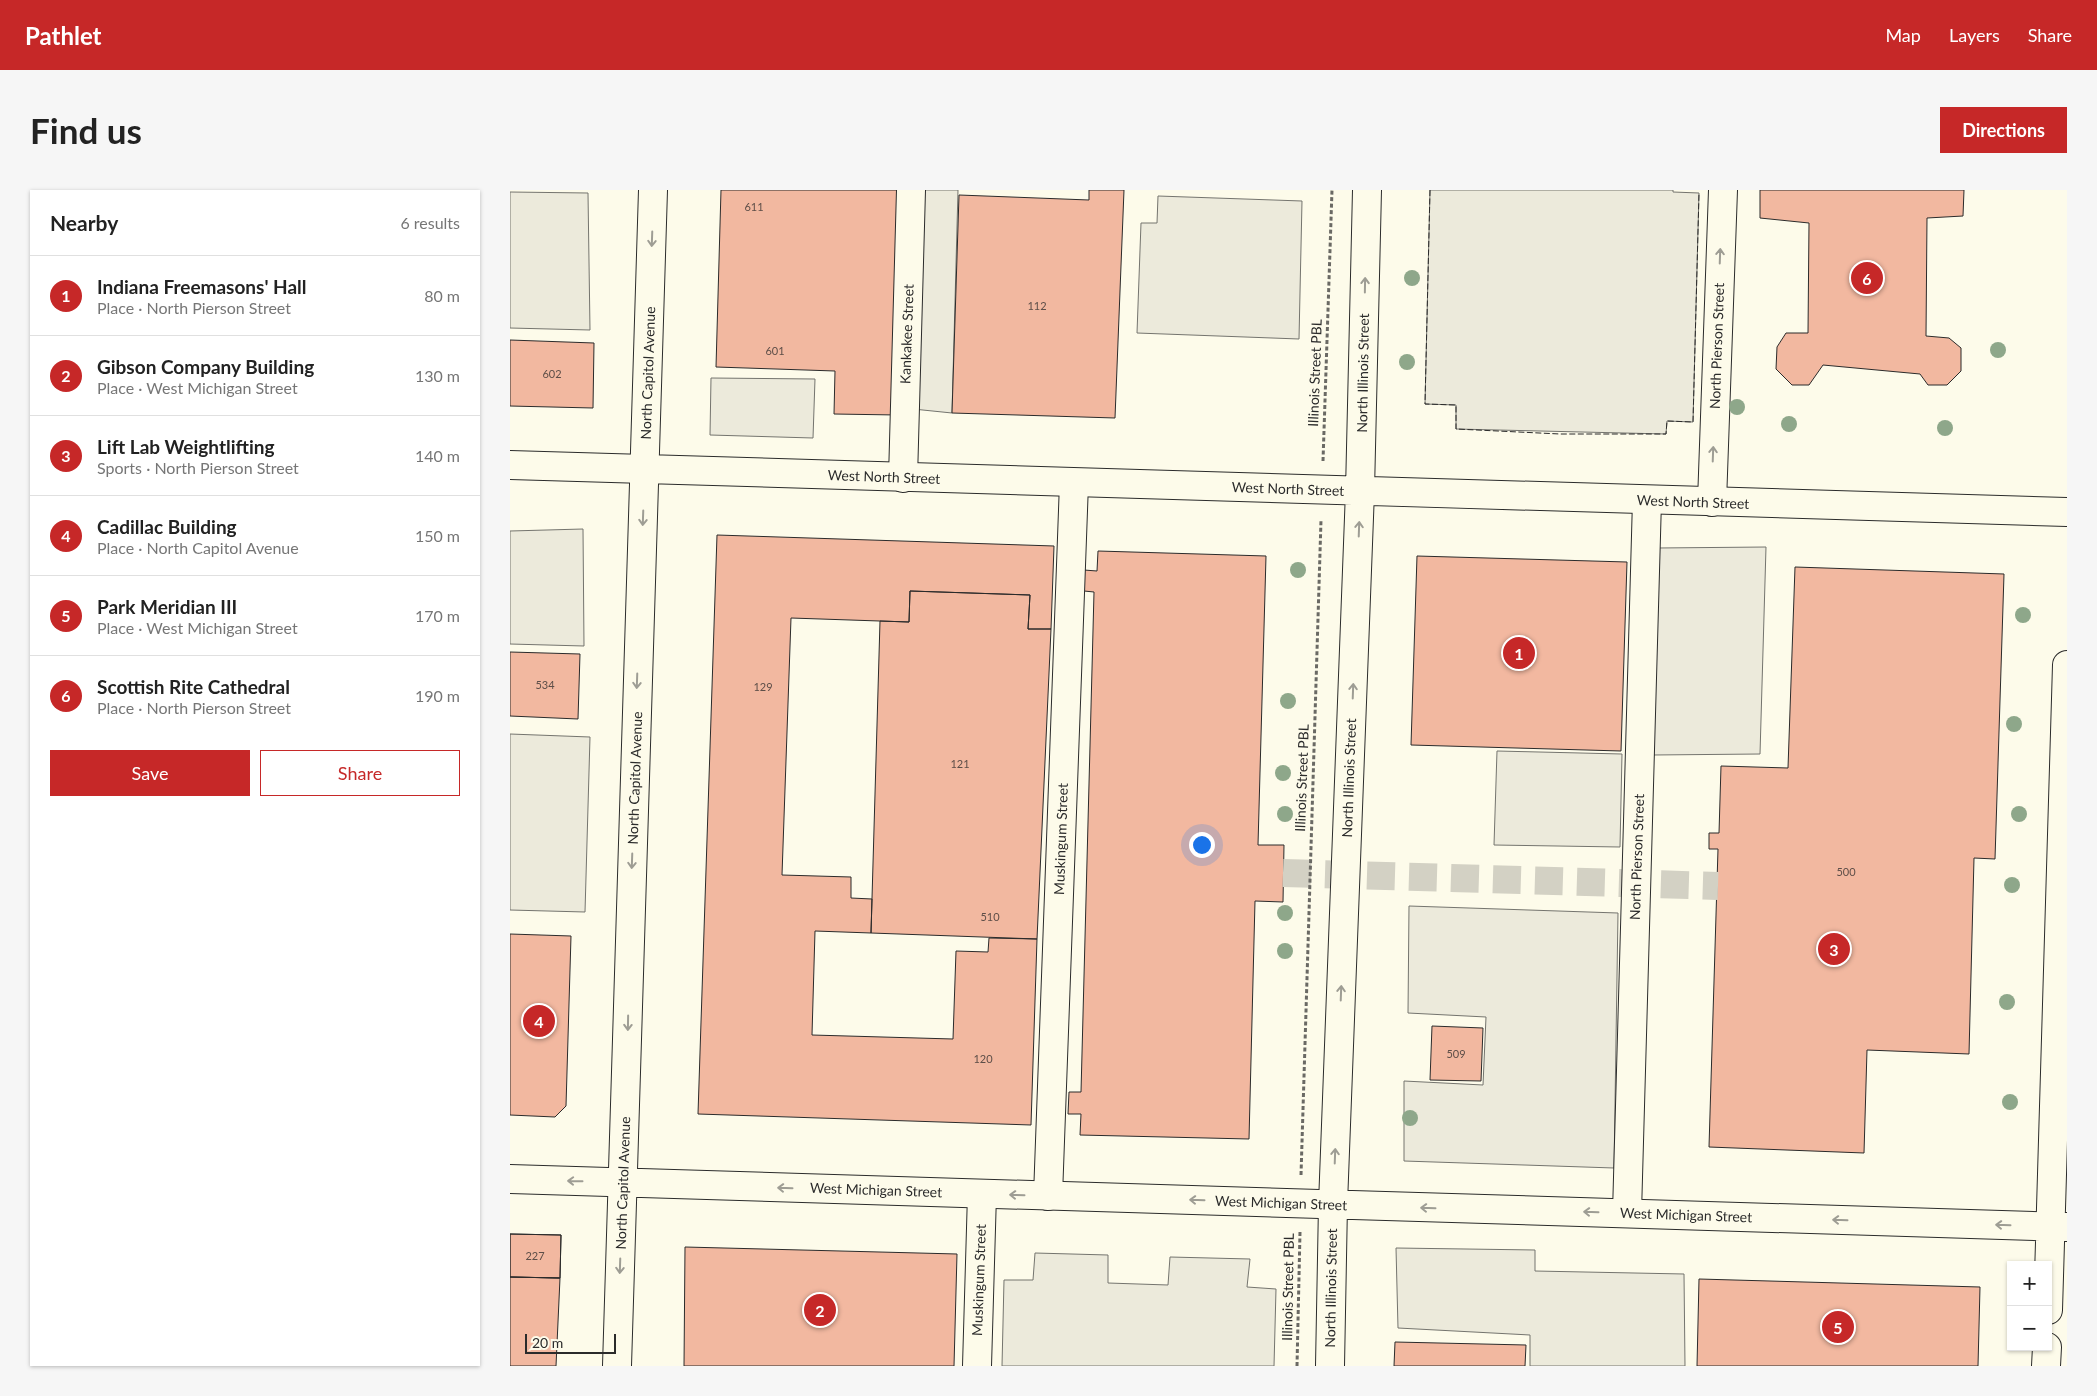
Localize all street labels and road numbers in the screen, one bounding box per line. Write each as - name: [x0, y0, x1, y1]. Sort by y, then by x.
- street label: North Pierson Street: [1706, 283, 1727, 409]
- street label: Kankakee Street: [896, 284, 917, 384]
- street label: North Capitol Avenue: [637, 306, 658, 440]
- street label: North Illinois Street: [1353, 313, 1372, 433]
- street label: Illinois Street PBL: [1304, 319, 1325, 427]
- street label: West North Street: [827, 466, 941, 487]
- street label: West North Street: [1231, 478, 1345, 499]
- street label: West North Street: [1636, 491, 1750, 512]
- street label: North Capitol Avenue: [624, 711, 645, 845]
- street label: North Illinois Street: [1338, 718, 1359, 838]
- street label: Illinois Street PBL: [1291, 724, 1312, 832]
- street label: Muskingum Street: [1050, 783, 1071, 895]
- street label: North Pierson Street: [1626, 794, 1647, 920]
- street label: North Capitol Avenue: [612, 1116, 633, 1250]
- street label: West Michigan Street: [810, 1179, 942, 1200]
- street label: West Michigan Street: [1215, 1192, 1347, 1213]
- street label: West Michigan Street: [1620, 1204, 1752, 1225]
- street label: Muskingum Street: [968, 1224, 989, 1336]
- street label: North Illinois Street: [1321, 1228, 1340, 1348]
- street label: Illinois Street PBL: [1278, 1233, 1297, 1341]

